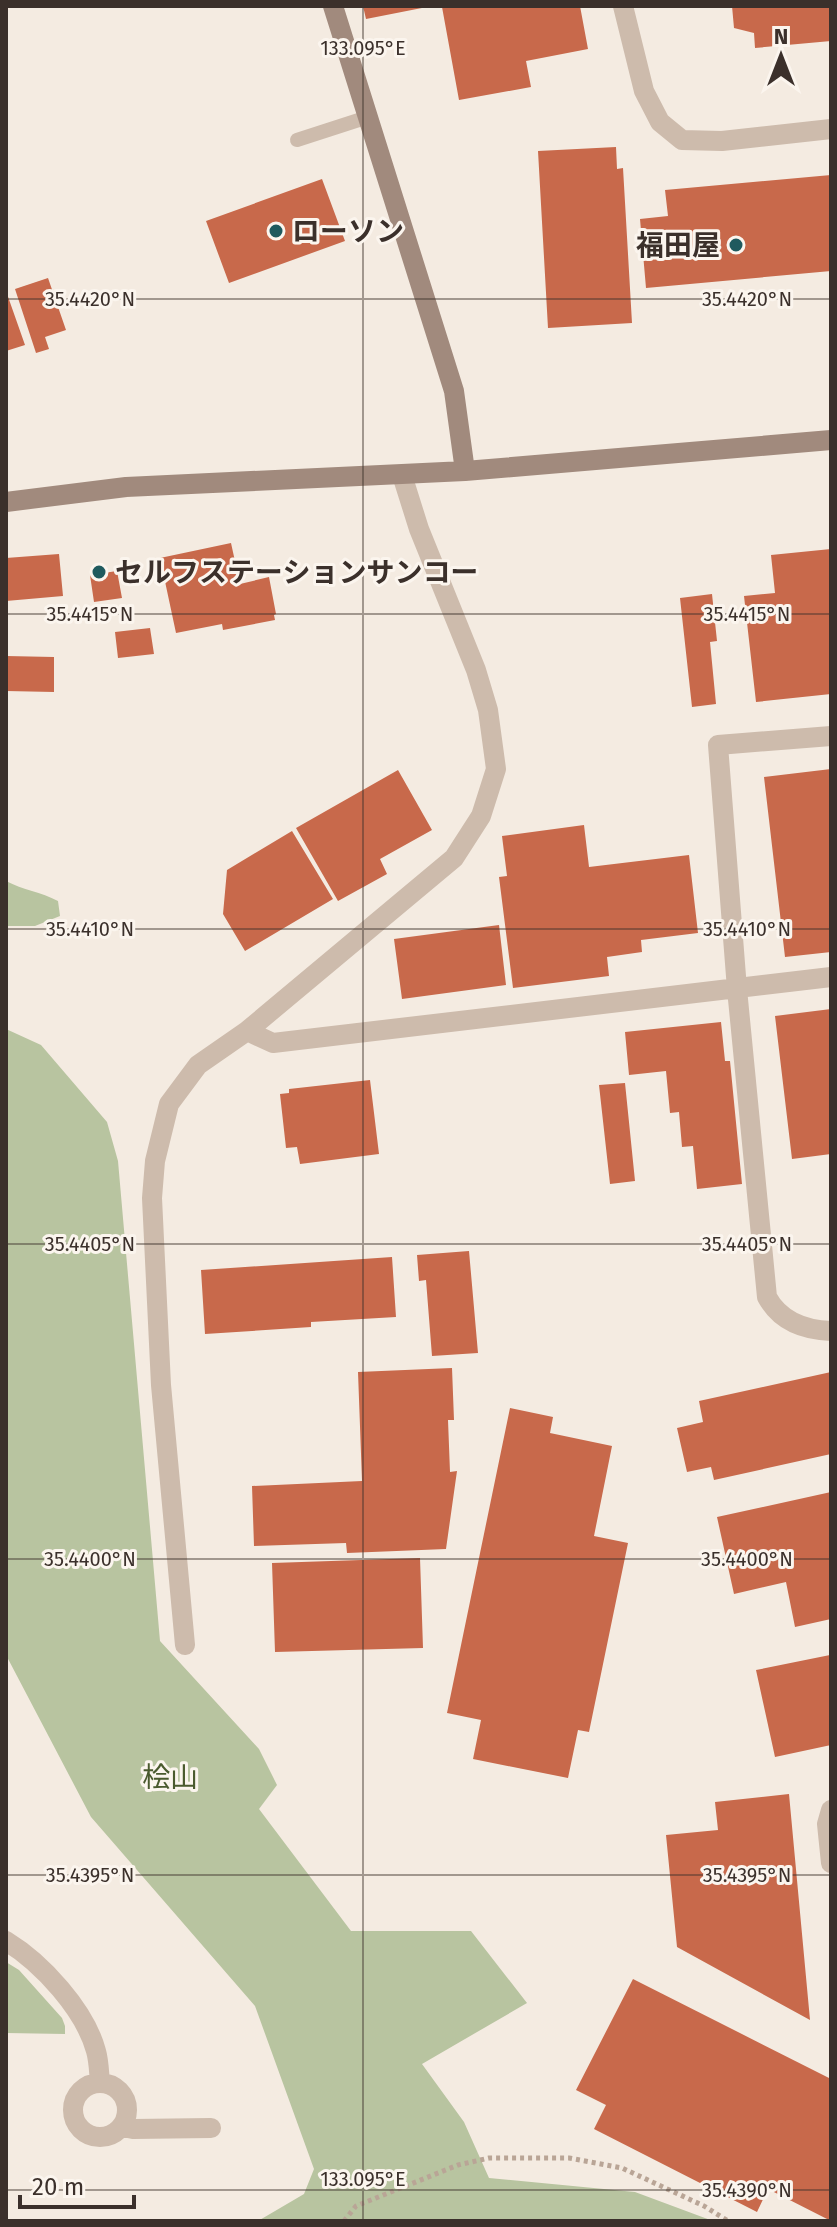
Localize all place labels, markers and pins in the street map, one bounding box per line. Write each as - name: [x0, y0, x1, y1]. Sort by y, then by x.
- place label: ローソン: [292, 215, 404, 248]
- marker: ローソン: [267, 222, 285, 240]
- place label: 福田屋: [636, 229, 720, 262]
- marker: 福田屋: [727, 236, 745, 254]
- place label: セルフステーションサンコー: [115, 556, 478, 589]
- marker: セルフステーションサンコー: [90, 563, 108, 581]

